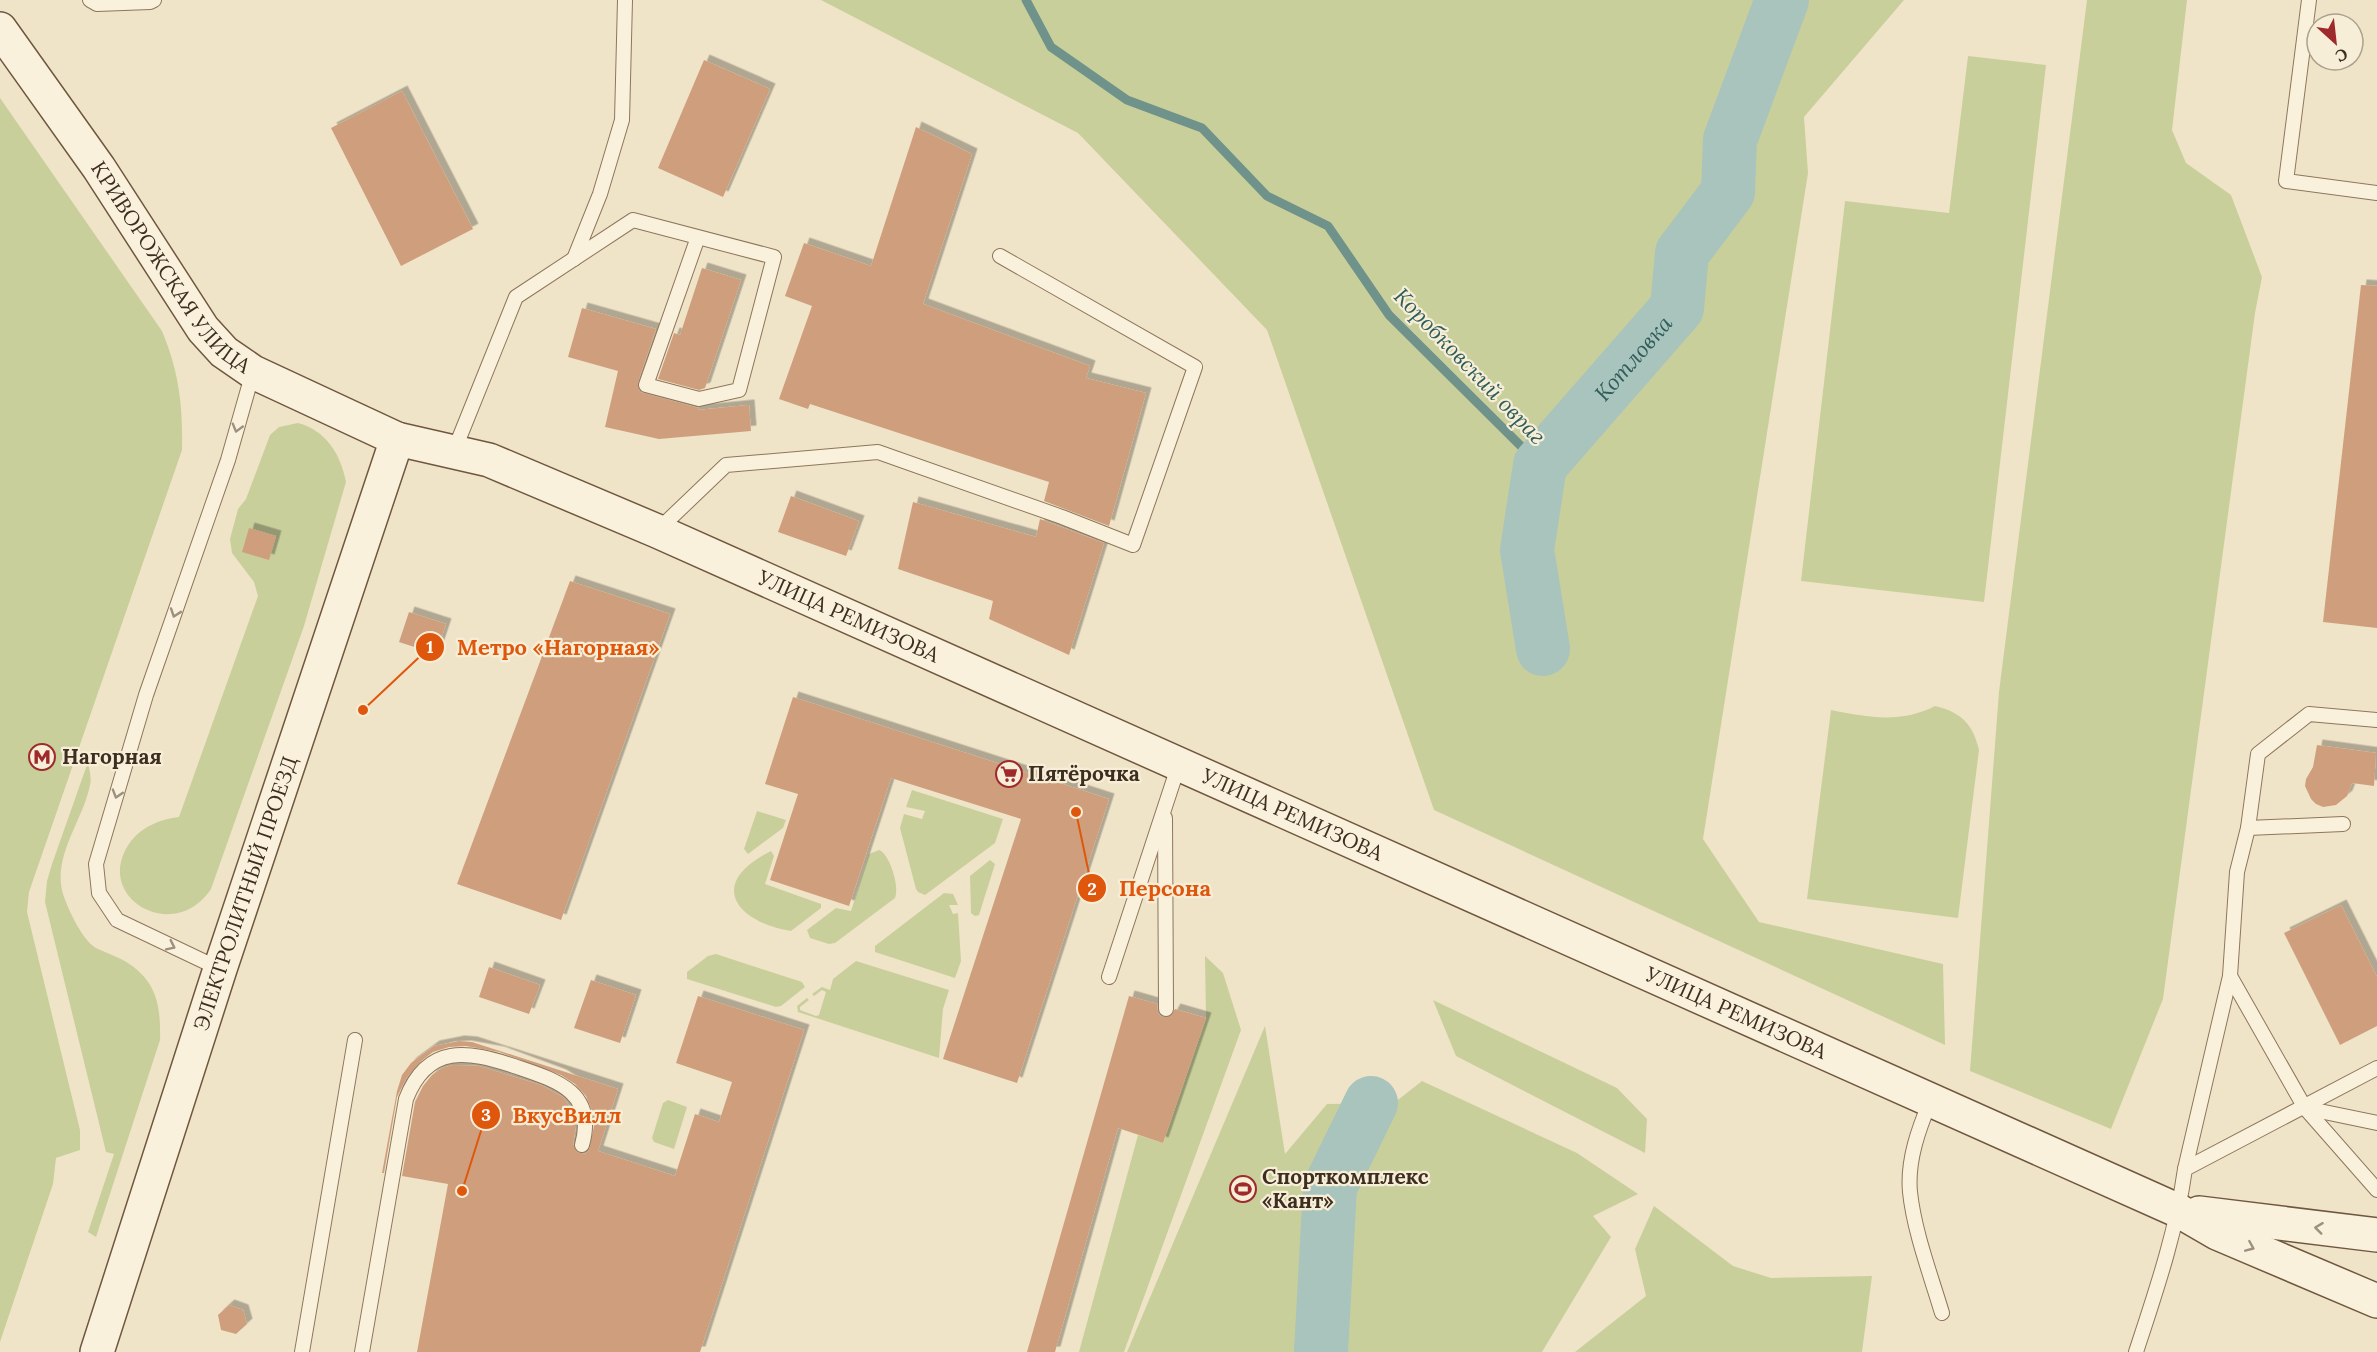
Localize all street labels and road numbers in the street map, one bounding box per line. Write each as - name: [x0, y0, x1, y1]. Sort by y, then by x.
- street label: КРИВОРОЖСКАЯ УЛИЦА: [85, 156, 257, 380]
- street label: УЛИЦА РЕМИЗОВА: [753, 563, 944, 669]
- street label: ЭЛЕКТРОЛИТНЫЙ ПРОЕЗД: [187, 753, 303, 1034]
- street label: УЛИЦА РЕМИЗОВА: [1197, 762, 1388, 867]
- street label: УЛИЦА РЕМИЗОВА: [1640, 960, 1832, 1065]

